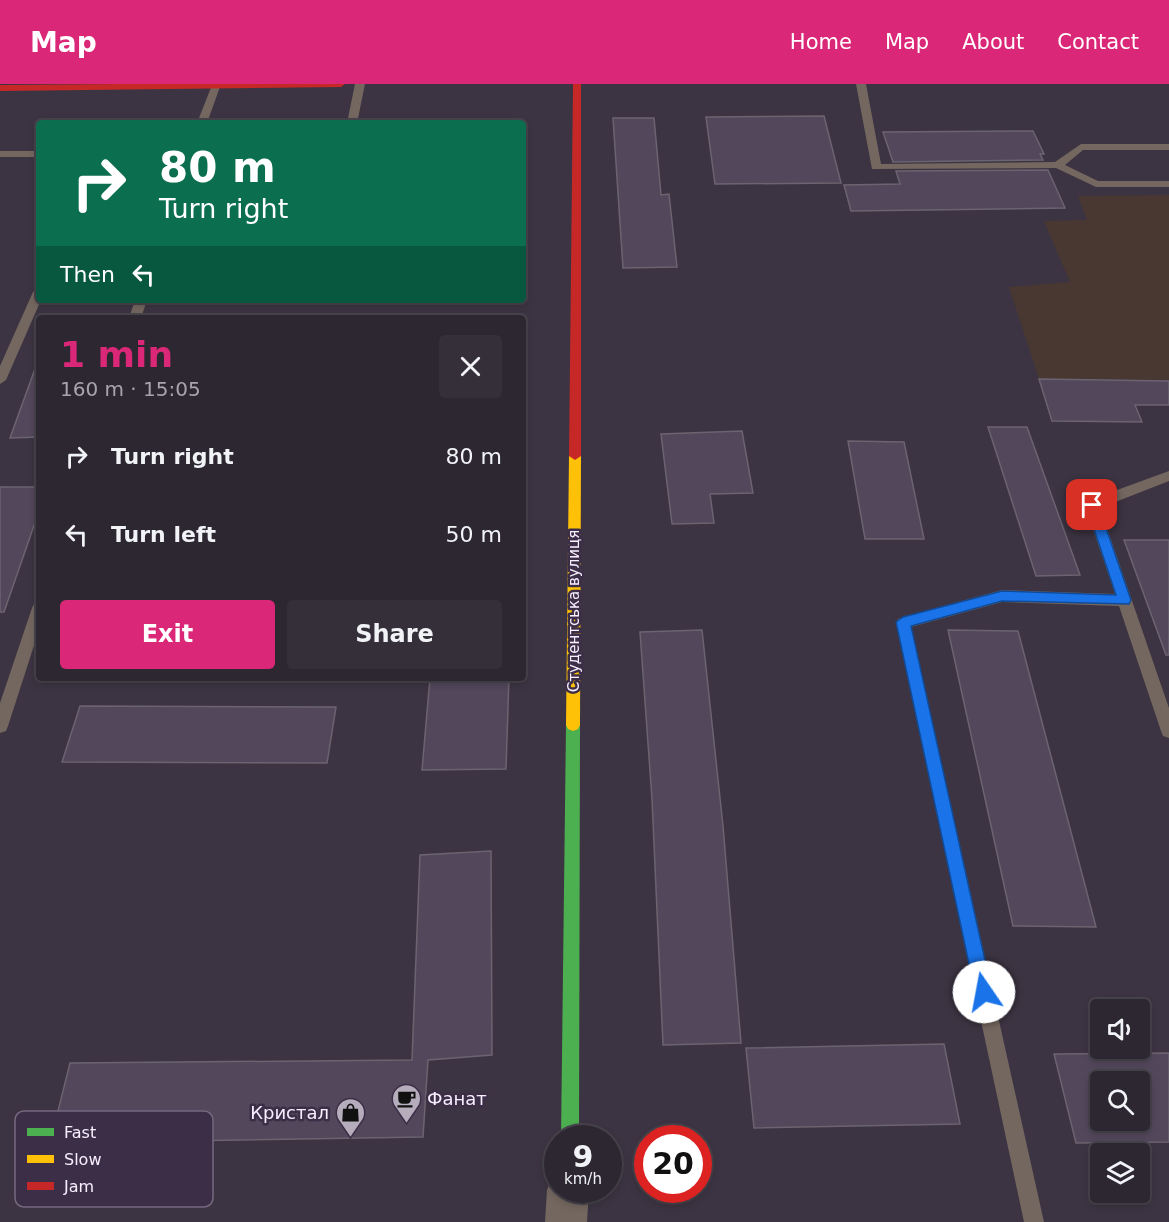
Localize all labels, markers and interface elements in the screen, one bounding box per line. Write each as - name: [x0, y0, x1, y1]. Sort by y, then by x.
- text: Map: [30, 26, 97, 59]
- text: Home: [790, 30, 852, 54]
- text: Map: [885, 30, 929, 54]
- text: About: [962, 30, 1024, 54]
- text: Contact: [1057, 30, 1139, 54]
- text: 80 m: [159, 143, 276, 192]
- icon: right: [60, 144, 138, 222]
- text: Turn right: [159, 193, 288, 224]
- icon: left: [127, 258, 160, 291]
- text: Then: [60, 262, 115, 287]
- text: 1 min: [60, 334, 173, 375]
- button: close: [439, 335, 502, 398]
- text: 160 m · 15:05: [60, 377, 201, 401]
- icon: right: [60, 440, 93, 473]
- text: Turn right: [111, 444, 234, 469]
- text: 80 m: [446, 444, 502, 469]
- pin: [1066, 479, 1117, 530]
- icon: arrive: [1075, 488, 1108, 521]
- icon: left: [60, 518, 93, 551]
- text: Turn left: [111, 522, 216, 547]
- text: 50 m: [446, 522, 502, 547]
- street label: Студентська вулиця: [565, 530, 583, 692]
- button: Exit: [60, 600, 275, 669]
- button: Share: [287, 600, 502, 669]
- position arrow: [952, 960, 1016, 1024]
- map controls: [1090, 999, 1150, 1203]
- button: sound: [1090, 999, 1150, 1059]
- button: search: [1090, 1071, 1150, 1131]
- cafe icon: Фанат: [390, 1082, 422, 1124]
- place label: Фанат: [427, 1088, 487, 1109]
- shop icon: Кристал: [334, 1096, 366, 1138]
- place label: Кристал: [250, 1102, 329, 1123]
- legend: [15, 1111, 213, 1207]
- text: Fast: [64, 1123, 96, 1142]
- speed limit sign: 20: [634, 1125, 712, 1203]
- text: 9: [573, 1139, 593, 1174]
- button: layers: [1090, 1143, 1150, 1203]
- text: Slow: [64, 1150, 101, 1169]
- text: km/h: [564, 1170, 602, 1188]
- text: Jam: [63, 1177, 94, 1196]

